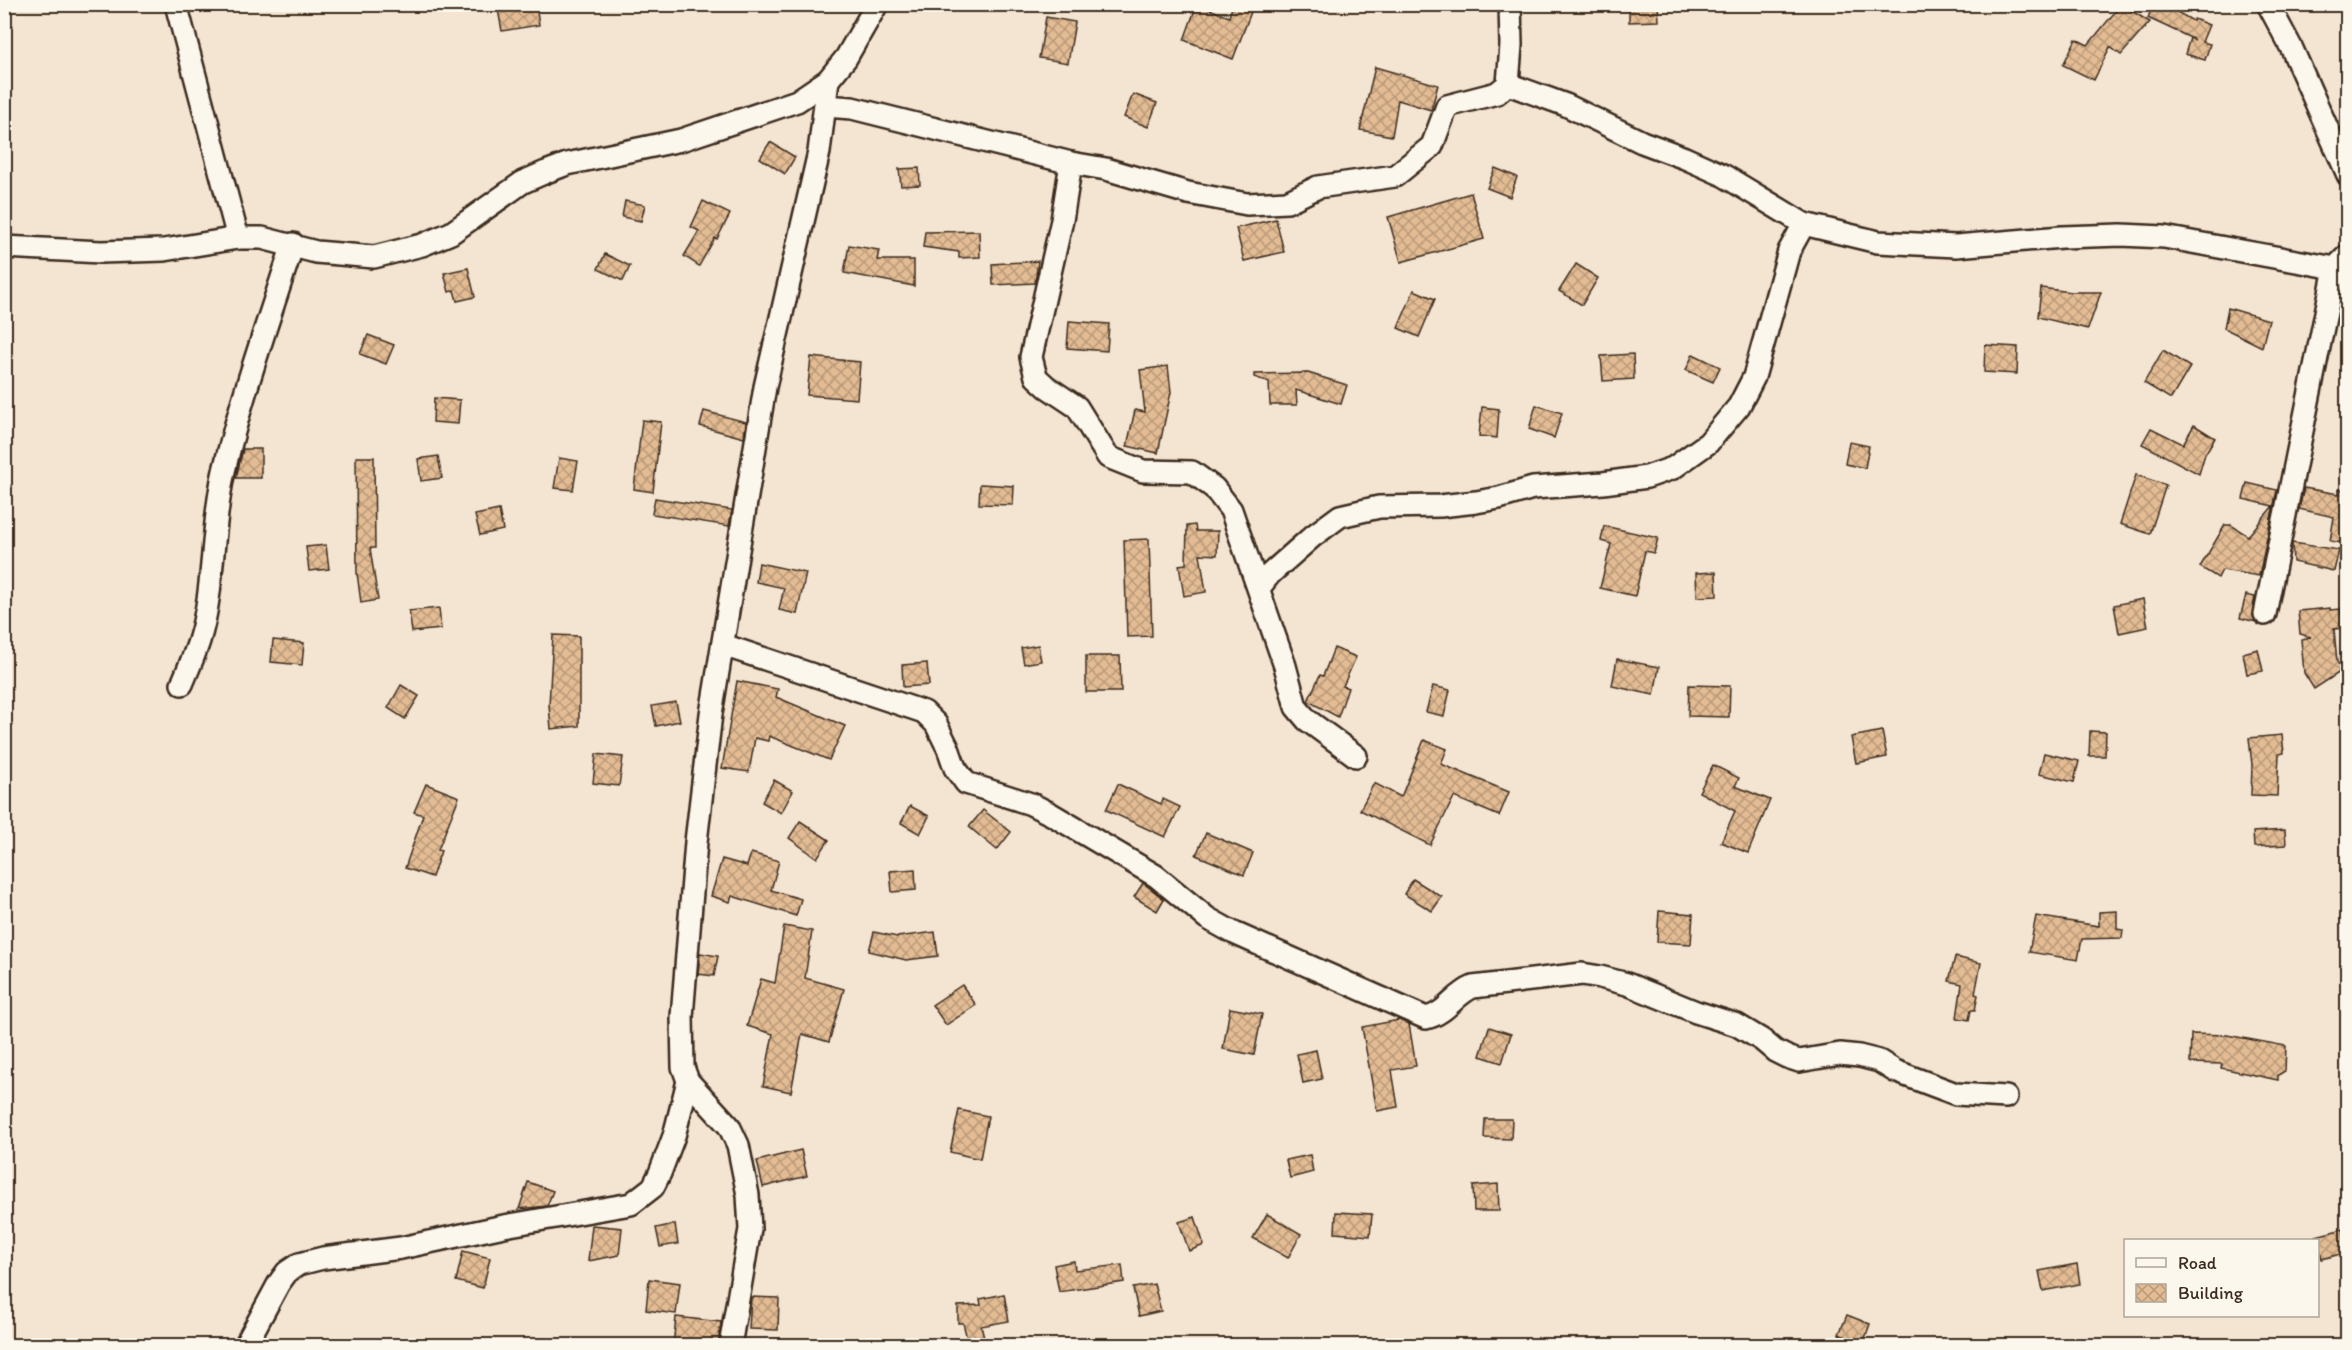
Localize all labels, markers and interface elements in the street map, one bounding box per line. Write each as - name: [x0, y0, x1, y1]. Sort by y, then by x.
- legend: [2124, 1239, 2319, 1317]
- text: Road: [2178, 1252, 2217, 1274]
- text: Building: [2178, 1282, 2244, 1304]

